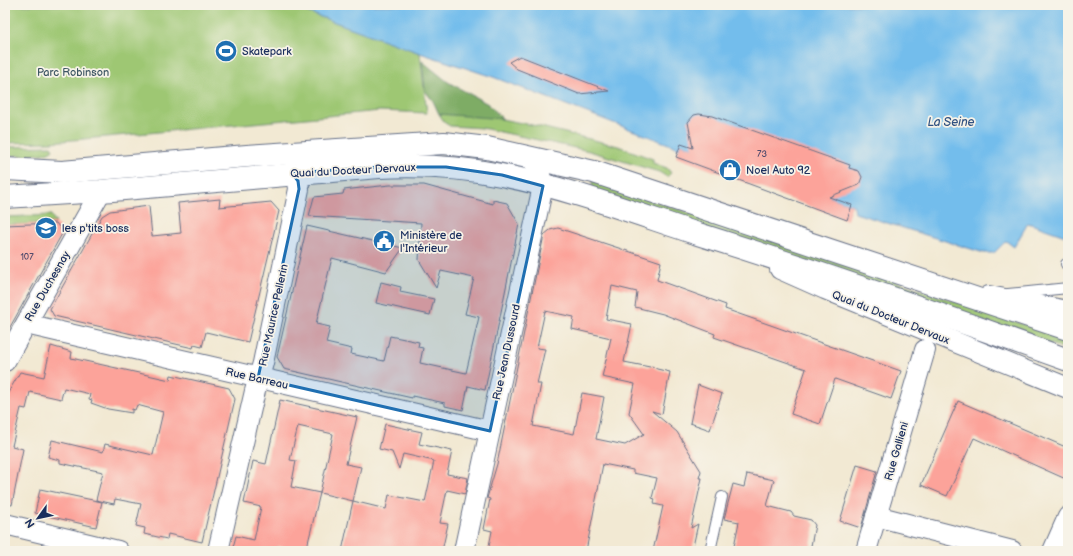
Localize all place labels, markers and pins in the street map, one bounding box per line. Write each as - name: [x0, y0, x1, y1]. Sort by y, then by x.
- sports icon: Skatepark: [213, 38, 239, 64]
- place label: Skatepark: [242, 45, 292, 58]
- shop icon: Noel Auto 92: [717, 157, 743, 183]
- place label: Noel Auto 92: [746, 164, 811, 177]
- school or university icon: les p'tits boss: [33, 215, 59, 241]
- place label: les p'tits boss: [62, 222, 130, 235]
- public building icon: Ministère de l'Intérieur: [371, 228, 397, 254]
- place label: Ministère de l'Intérieur: [400, 229, 463, 255]

